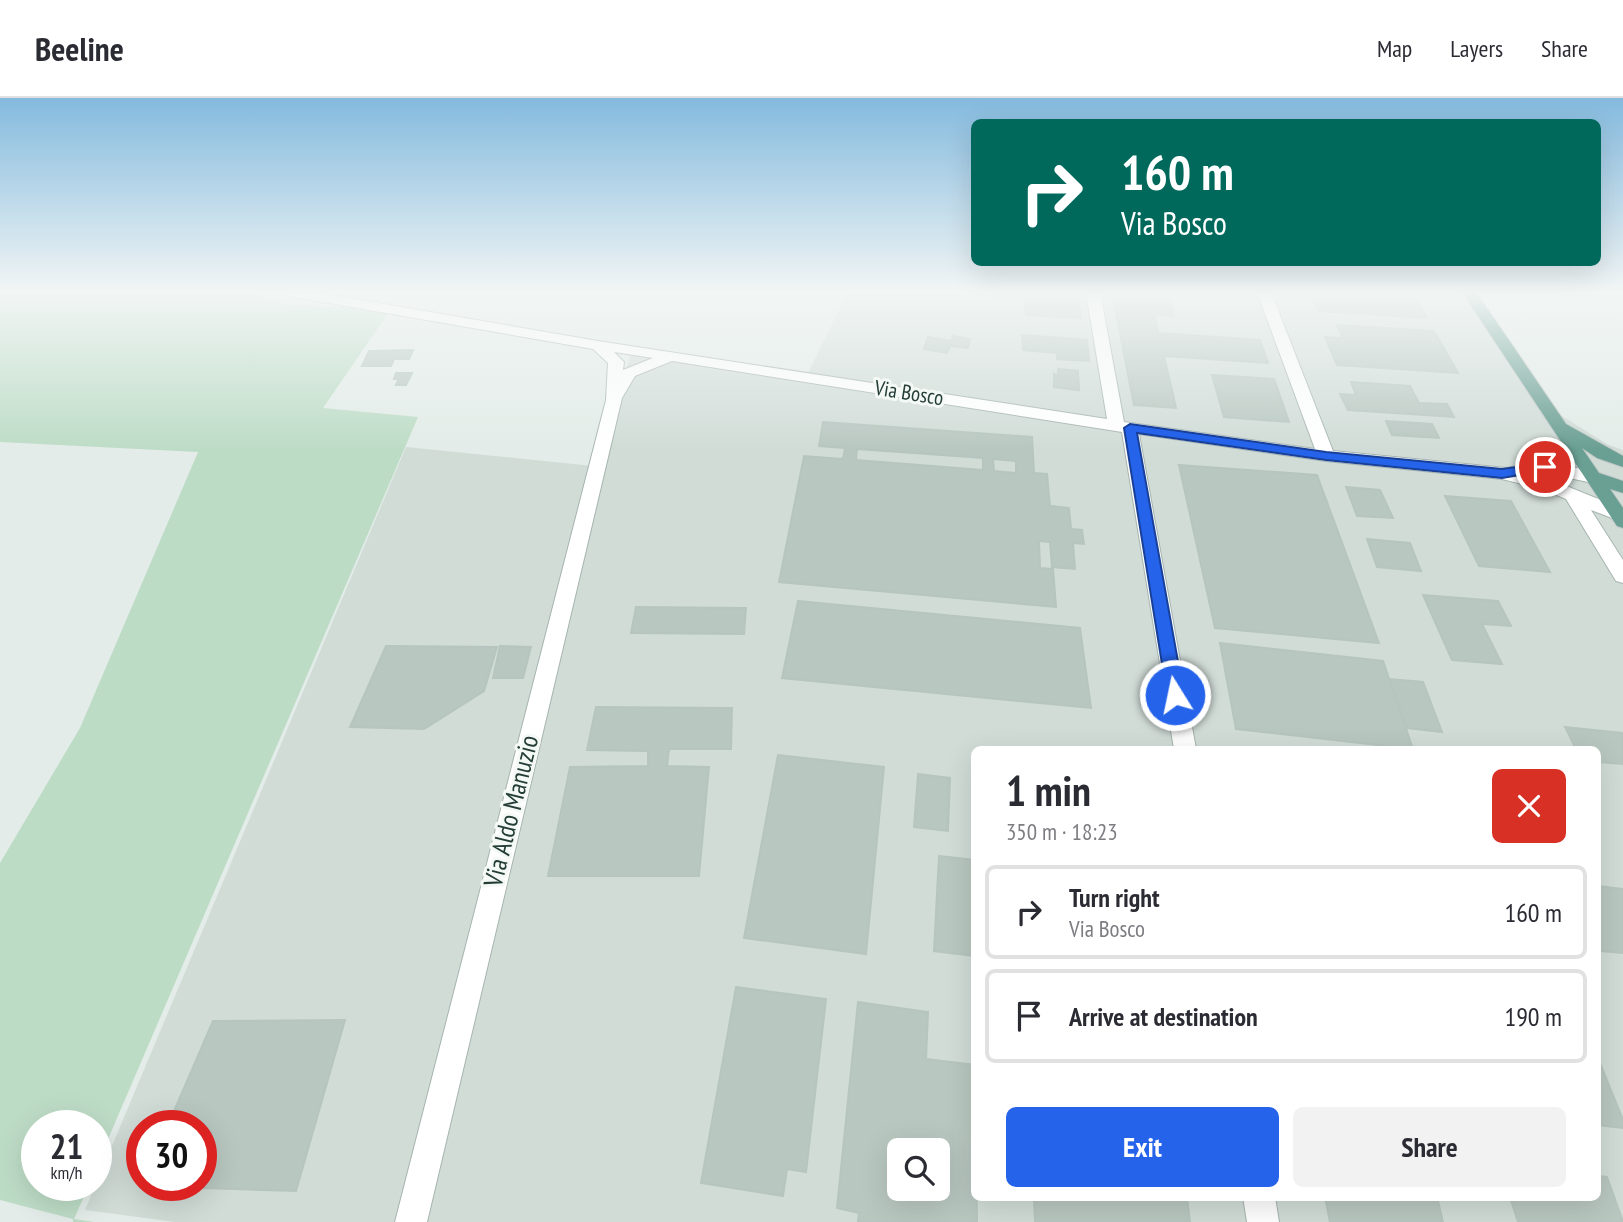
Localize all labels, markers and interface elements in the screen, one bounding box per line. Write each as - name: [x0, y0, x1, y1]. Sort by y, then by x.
- text: Beeline: [35, 27, 124, 70]
- text: Map: [1377, 33, 1412, 64]
- text: Layers: [1450, 33, 1503, 64]
- text: Share: [1541, 33, 1588, 64]
- text: 160 m: [1121, 140, 1234, 204]
- icon: right: [1006, 147, 1097, 238]
- text: Via Bosco: [1121, 202, 1227, 244]
- street label: Via Bosco: [872, 374, 945, 411]
- pin: [1515, 437, 1575, 497]
- icon: arrive: [1526, 448, 1564, 486]
- position arrow: [1138, 658, 1212, 732]
- street label: Via Aldo Manuzio: [475, 732, 545, 891]
- text: 1 min: [1006, 763, 1091, 818]
- button: close: [1492, 769, 1566, 843]
- text: 350 m · 18:23: [1006, 817, 1118, 846]
- text: Turn right: [1069, 881, 1160, 914]
- icon: right: [1010, 893, 1048, 931]
- text: 160 m: [1504, 896, 1562, 929]
- text: Via Bosco: [1069, 914, 1145, 943]
- icon: arrive: [1010, 997, 1048, 1035]
- text: Arrive at destination: [1069, 1000, 1258, 1033]
- text: 190 m: [1504, 1000, 1562, 1033]
- button: Exit: [1006, 1107, 1279, 1187]
- button: Share: [1293, 1107, 1566, 1187]
- speed limit sign: 30: [126, 1110, 217, 1201]
- text: 21: [50, 1123, 83, 1169]
- map controls: [887, 1138, 950, 1201]
- button: search: [887, 1138, 950, 1201]
- text: km/h: [51, 1161, 82, 1184]

